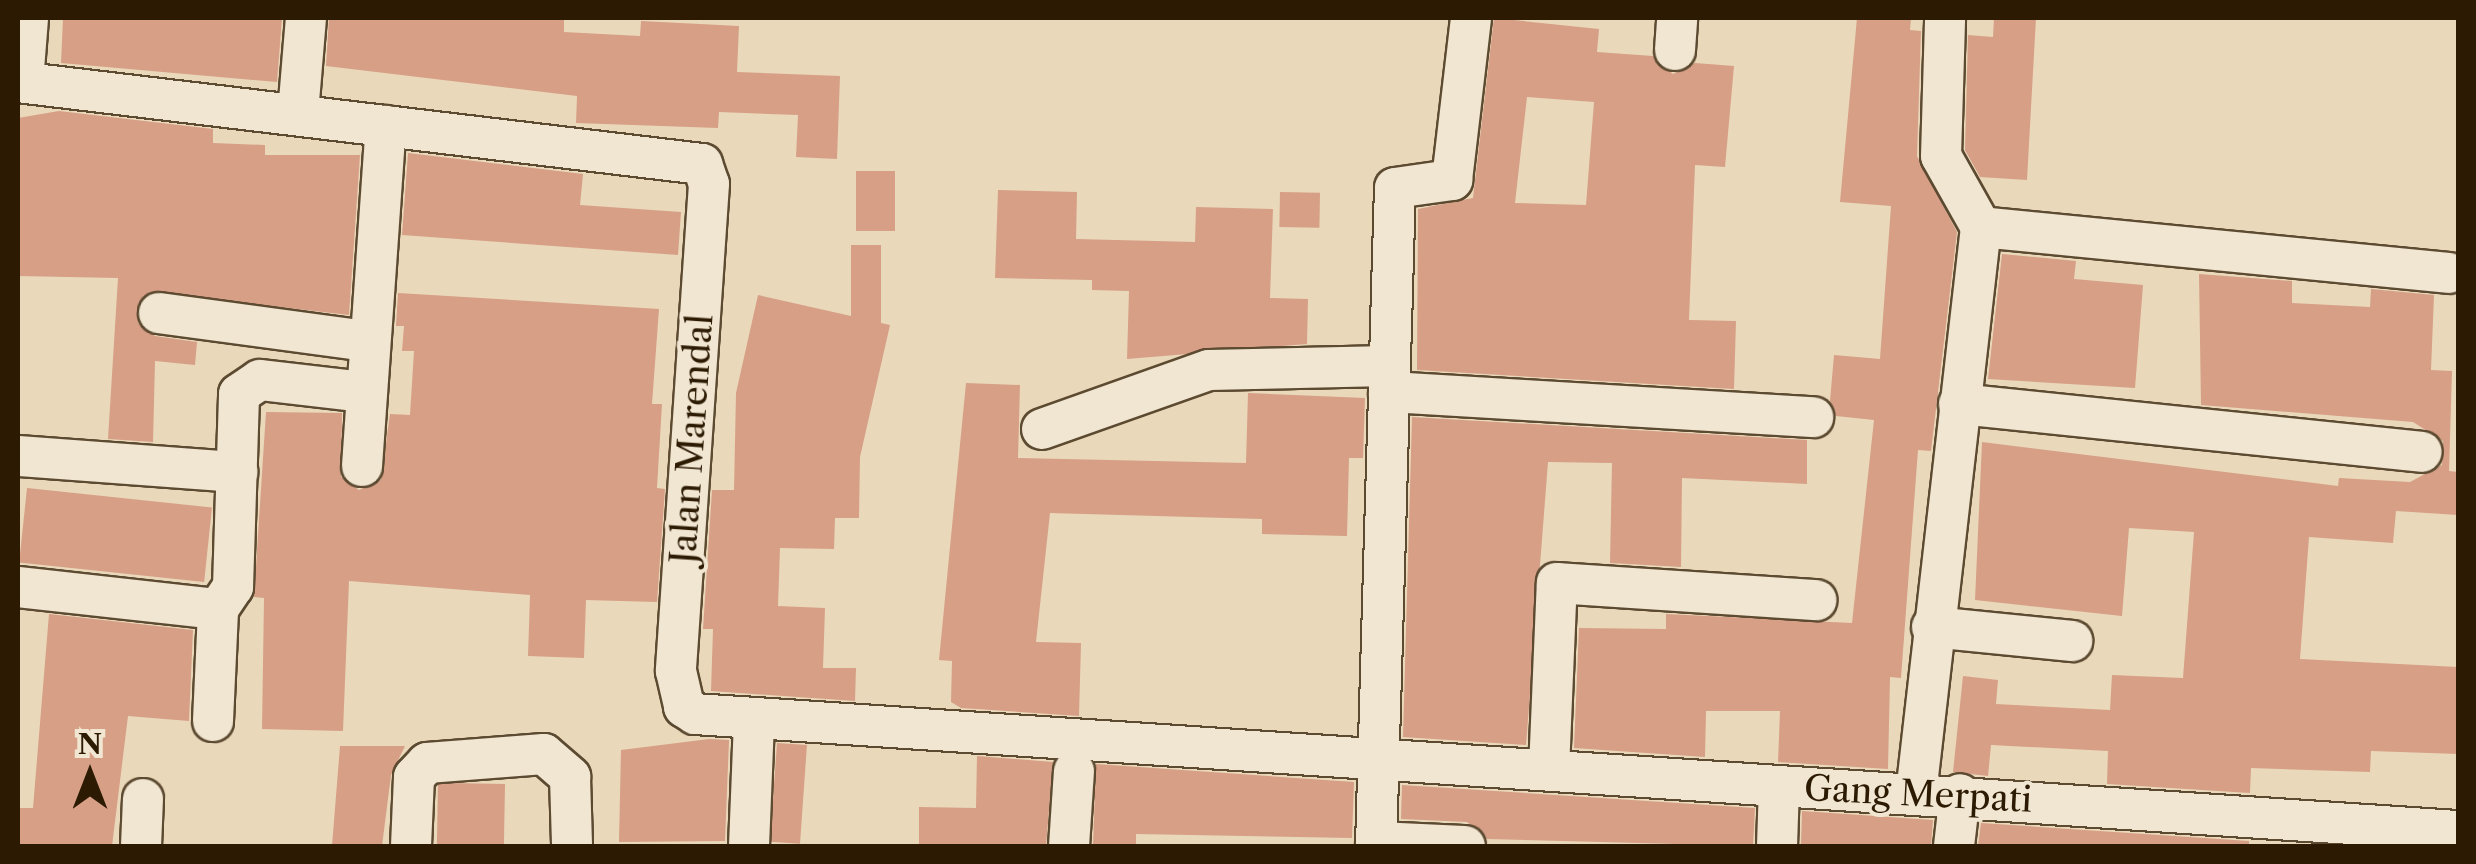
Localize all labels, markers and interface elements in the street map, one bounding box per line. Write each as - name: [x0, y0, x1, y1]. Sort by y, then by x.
- street label: Jalan Marendal: [662, 313, 722, 565]
- north arrow: [40, 724, 140, 824]
- text: N: [78, 727, 102, 761]
- street label: Gang Merpati: [1803, 767, 2033, 821]

